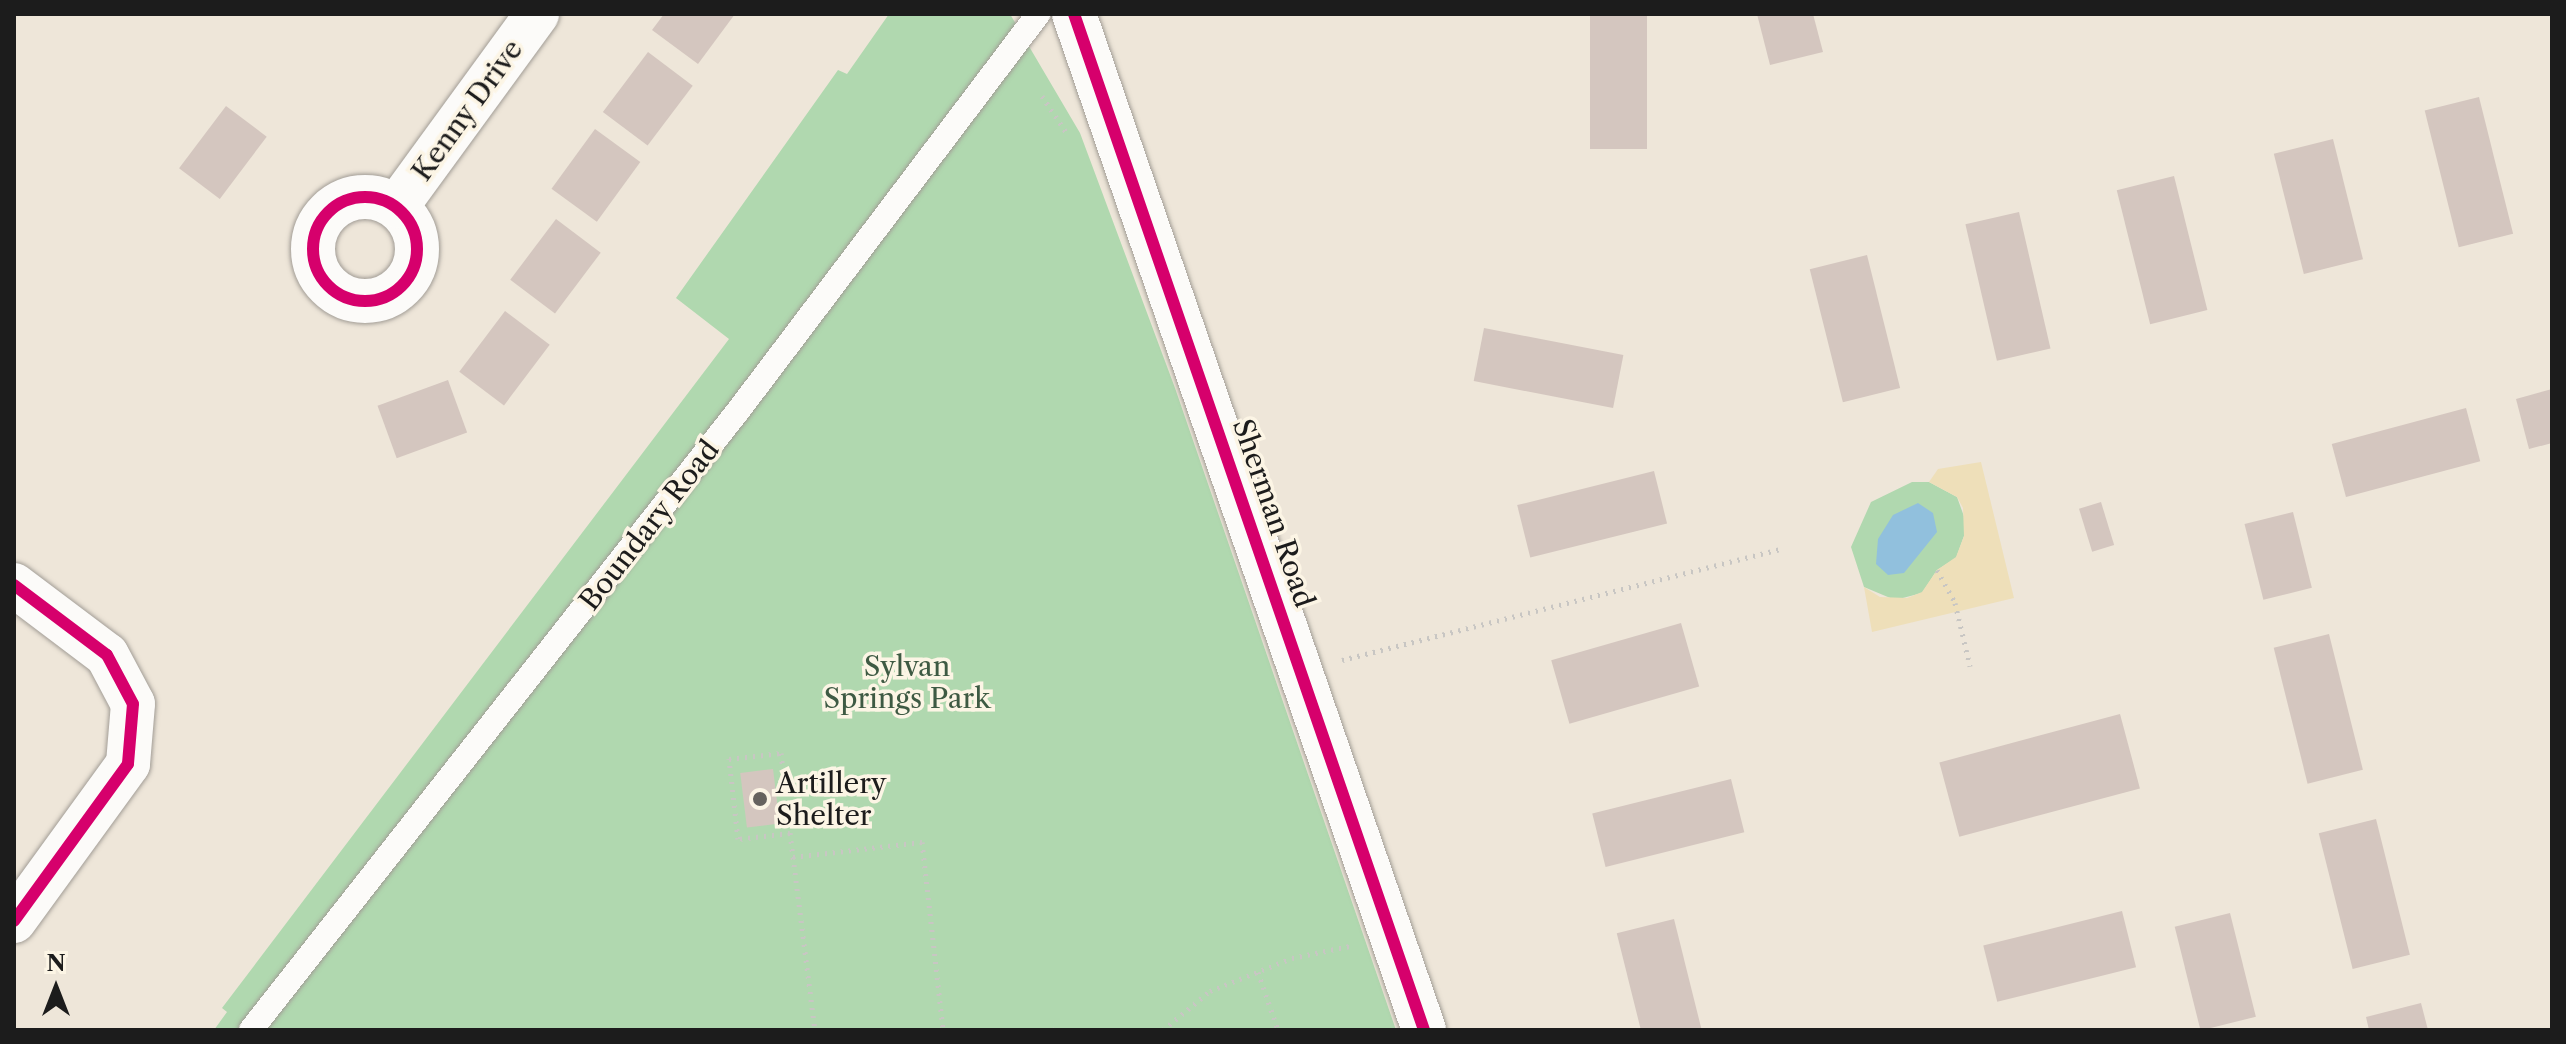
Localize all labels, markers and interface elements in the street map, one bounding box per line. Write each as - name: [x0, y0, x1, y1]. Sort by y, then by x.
- street label: Kenny Drive: [404, 33, 530, 187]
- street label: Sherman Road: [1226, 414, 1322, 612]
- street label: Boundary Road: [572, 433, 726, 617]
- park label: Sylvan Springs Park: [823, 649, 991, 715]
- place label: Artillery Shelter: [776, 766, 887, 832]
- marker: Artillery Shelter: [751, 790, 769, 808]
- north arrow: [16, 948, 96, 1028]
- text: N: [46, 950, 66, 977]

